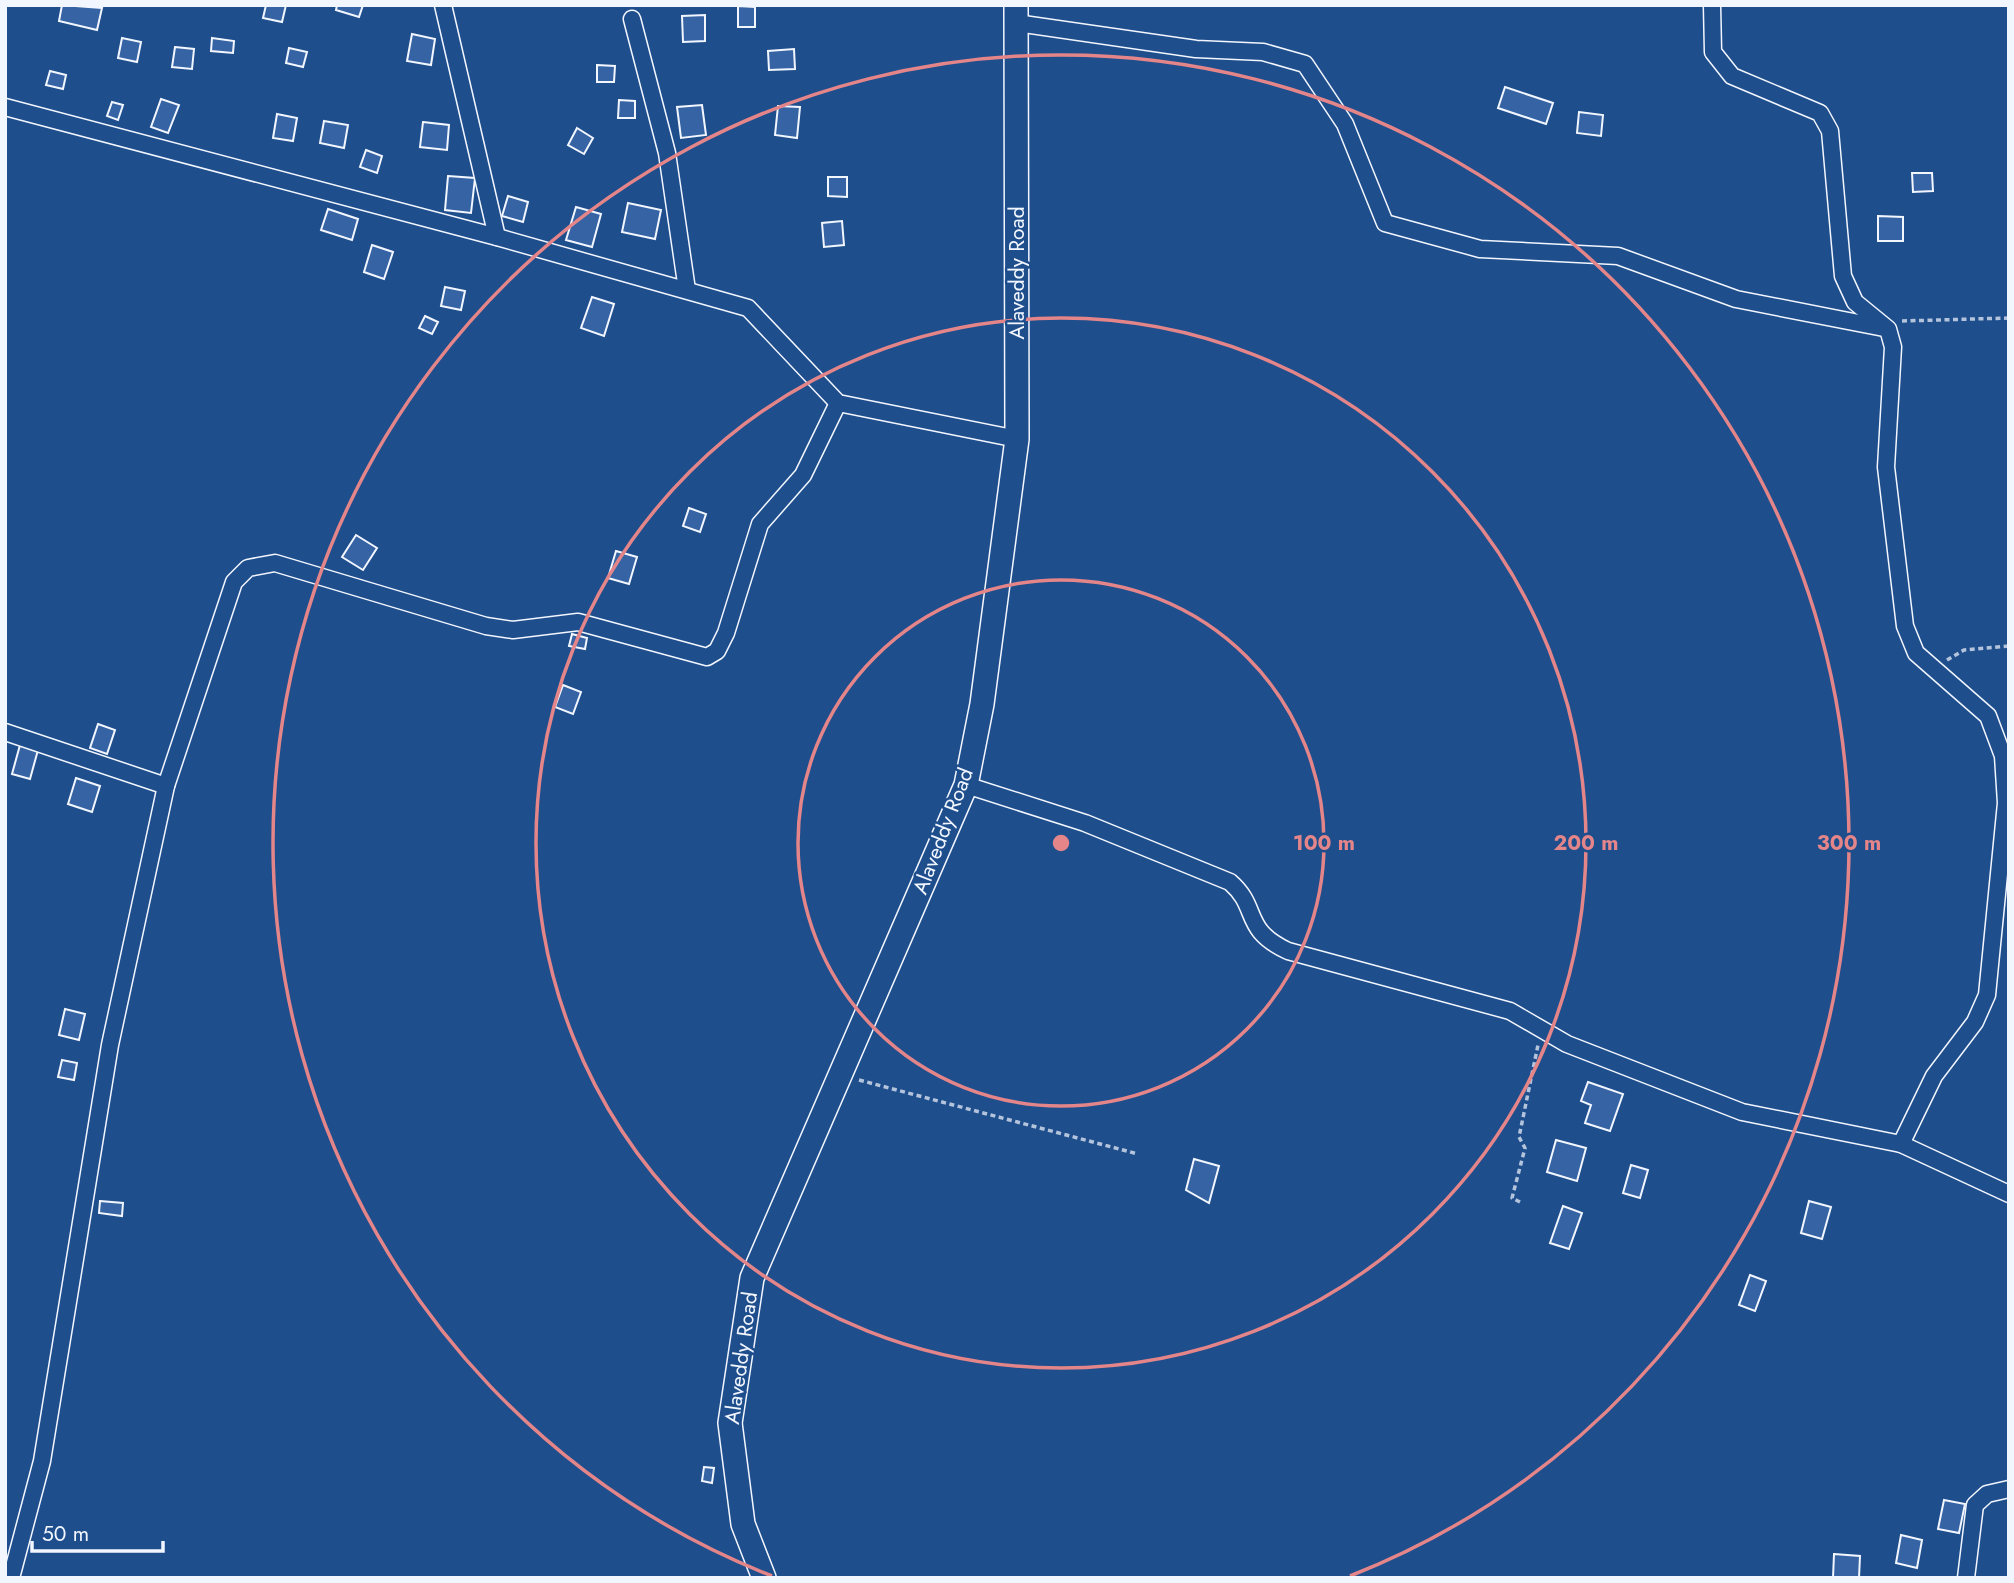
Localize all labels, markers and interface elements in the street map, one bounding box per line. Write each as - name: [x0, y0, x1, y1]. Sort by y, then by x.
- street label: Alaveddy Road: [1002, 206, 1032, 340]
- street label: Alaveddy Road: [905, 763, 981, 899]
- text: 100 m: [1293, 828, 1355, 858]
- text: 200 m: [1553, 828, 1619, 858]
- text: 300 m: [1817, 828, 1881, 858]
- centre of rings: [1049, 831, 1073, 855]
- street label: Alaveddy Road: [717, 1290, 765, 1426]
- scale bar: [32, 1510, 163, 1554]
- text: 50 m: [42, 1519, 89, 1549]

